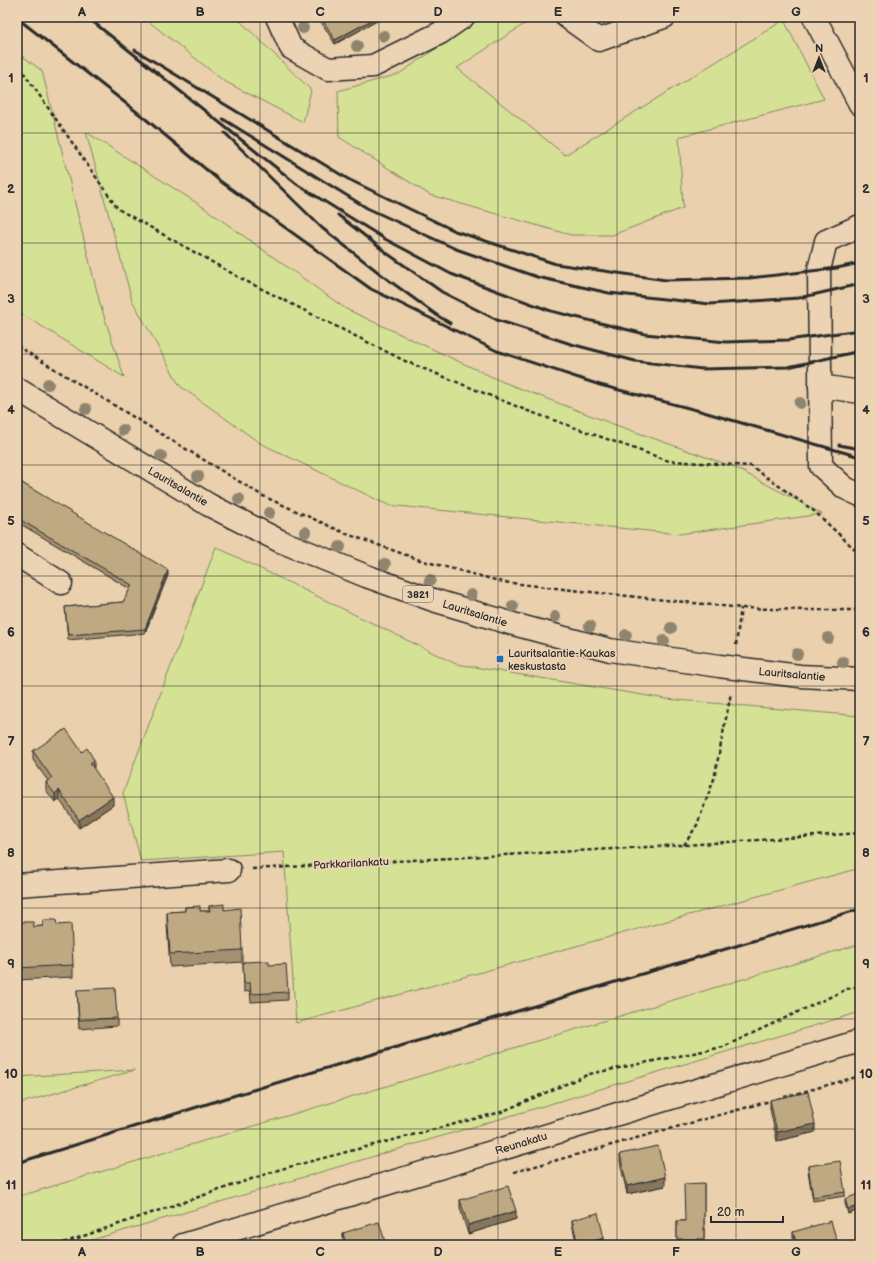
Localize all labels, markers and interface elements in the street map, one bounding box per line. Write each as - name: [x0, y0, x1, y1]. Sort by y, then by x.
- text: A: [77, 4, 86, 20]
- text: B: [195, 4, 205, 20]
- text: C: [315, 4, 325, 20]
- text: D: [433, 4, 443, 20]
- text: E: [554, 4, 563, 20]
- text: F: [672, 4, 680, 20]
- text: G: [791, 4, 801, 20]
- north arrow: [799, 38, 839, 78]
- text: N: [815, 42, 823, 55]
- text: 1: [8, 70, 14, 86]
- text: 1: [863, 70, 869, 86]
- text: 2: [7, 181, 15, 197]
- text: 2: [862, 181, 870, 197]
- text: 3: [7, 291, 15, 307]
- text: 3: [862, 291, 870, 307]
- text: 4: [7, 402, 15, 418]
- text: 4: [862, 402, 870, 418]
- street label: Lauritsalantie: [145, 464, 210, 509]
- text: 5: [7, 513, 15, 529]
- text: 5: [862, 513, 870, 529]
- road number: 3821: [403, 586, 433, 602]
- street label: Lauritsalantie: [441, 597, 509, 630]
- text: 6: [7, 624, 15, 640]
- text: 6: [862, 624, 870, 640]
- place label: Lauritsalantie-Kaukas keskustasta: [508, 647, 616, 673]
- marker: Lauritsalantie-Kaukas keskustasta: [495, 654, 505, 664]
- street label: Lauritsalantie: [758, 665, 826, 684]
- text: 7: [7, 734, 15, 750]
- text: 7: [862, 734, 870, 750]
- text: 8: [7, 845, 15, 861]
- text: 8: [862, 845, 870, 861]
- street label: Parkkarilankatu: [313, 855, 389, 872]
- text: 9: [7, 956, 15, 972]
- text: 9: [862, 956, 870, 972]
- text: 10: [4, 1066, 18, 1082]
- text: 10: [859, 1066, 873, 1082]
- street label: Reunakatu: [494, 1129, 549, 1158]
- text: 11: [6, 1177, 16, 1193]
- text: 11: [861, 1177, 871, 1193]
- scale bar: [711, 1198, 783, 1224]
- text: 20 m: [717, 1205, 744, 1220]
- text: A: [77, 1244, 86, 1260]
- text: B: [195, 1244, 205, 1260]
- text: C: [315, 1244, 325, 1260]
- text: D: [433, 1244, 443, 1260]
- text: E: [554, 1244, 563, 1260]
- text: F: [672, 1244, 680, 1260]
- text: G: [791, 1244, 801, 1260]

